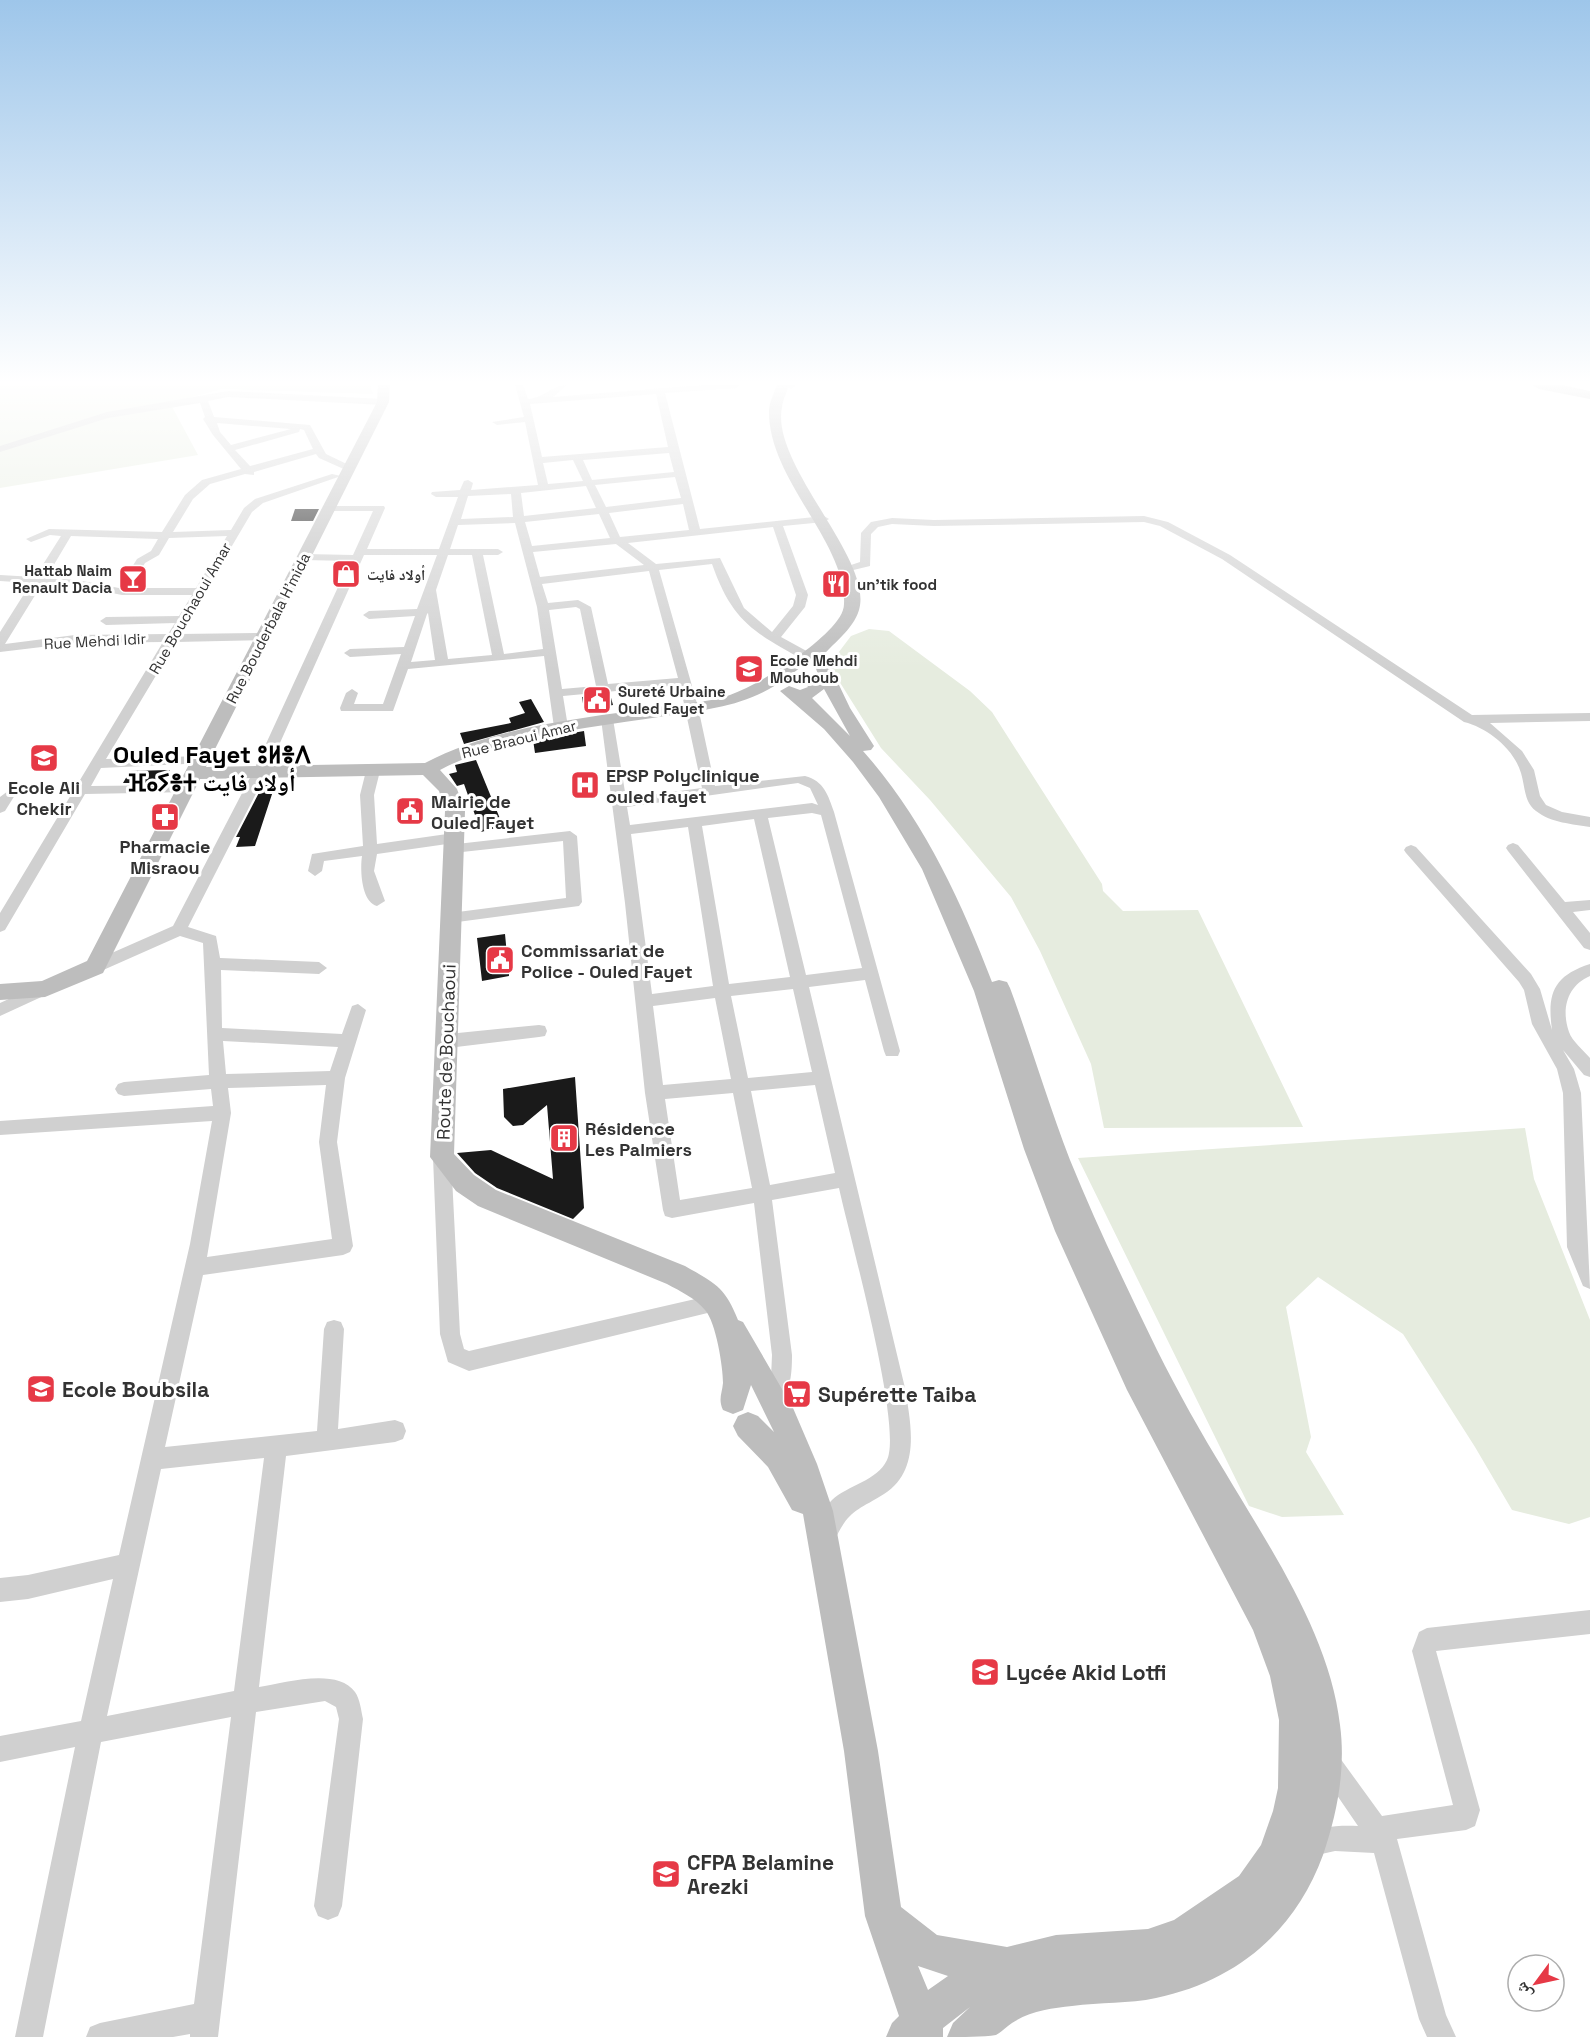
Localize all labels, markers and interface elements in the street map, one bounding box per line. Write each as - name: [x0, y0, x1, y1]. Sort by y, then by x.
- street label: Rue Bouchaoui Amar: [145, 539, 236, 677]
- street label: Rue Bouderbala H'mida: [222, 549, 315, 707]
- shop icon: أولاد فايت: [330, 558, 362, 590]
- place label: Hattab Naim Renault Dacia: [12, 561, 112, 597]
- bar icon: Hattab Naim Renault Dacia: [117, 563, 149, 595]
- place label: أولاد فايت: [367, 565, 425, 584]
- restaurant icon: un'tik food: [820, 568, 852, 600]
- place label: un'tik food: [857, 575, 937, 594]
- street label: Rue Mehdi Idir: [43, 629, 147, 653]
- place label: Ecole Mehdi Mouhoub: [770, 651, 857, 687]
- school or university icon: Ecole Mehdi Mouhoub: [733, 653, 765, 685]
- place label: Sureté Urbaine Ouled Fayet: [618, 682, 726, 718]
- public building icon: Sureté Urbaine Ouled Fayet: [581, 684, 613, 716]
- street label: Rue Braoui Amar: [460, 715, 579, 762]
- district label: Ouled Fayet ⵓⵍⴻⴷ ⴼⴰⵢⴻⵜ أولاد فايت: [113, 739, 311, 798]
- school or university icon: Ecole Ali Chekir: [28, 742, 60, 774]
- place label: EPSP Polyclinique ouled fayet: [606, 764, 760, 808]
- hospital icon: EPSP Polyclinique ouled fayet: [569, 769, 601, 801]
- place label: Ecole Ali Chekir: [8, 776, 80, 820]
- place label: Mairie de Ouled Fayet: [431, 790, 535, 834]
- public building icon: Mairie de Ouled Fayet: [394, 795, 426, 827]
- pharmacy icon: Pharmacie Misraou: [149, 801, 181, 833]
- place label: Pharmacie Misraou: [120, 835, 210, 879]
- place label: Commissariat de Police - Ouled Fayet: [521, 939, 693, 983]
- public building icon: Commissariat de Police - Ouled Fayet: [484, 944, 516, 976]
- street label: Route de Bouchaoui: [431, 964, 461, 1140]
- place label: Résidence Les Palmiers: [585, 1117, 692, 1161]
- building icon: Résidence Les Palmiers: [548, 1122, 580, 1154]
- school or university icon: Ecole Boubsila: [25, 1373, 57, 1405]
- place label: Ecole Boubsila: [62, 1376, 209, 1403]
- supermarket icon: Supérette Taiba: [781, 1378, 813, 1410]
- place label: Supérette Taiba: [818, 1381, 976, 1408]
- school or university icon: Lycée Akid Lotfi: [969, 1656, 1001, 1688]
- place label: Lycée Akid Lotfi: [1006, 1659, 1166, 1686]
- place label: CFPA Belamine Arezki: [687, 1849, 834, 1900]
- school or university icon: CFPA Belamine Arezki: [650, 1858, 682, 1890]
- north arrow: [1506, 1953, 1566, 2013]
- text: ش: [1510, 1978, 1537, 2004]

